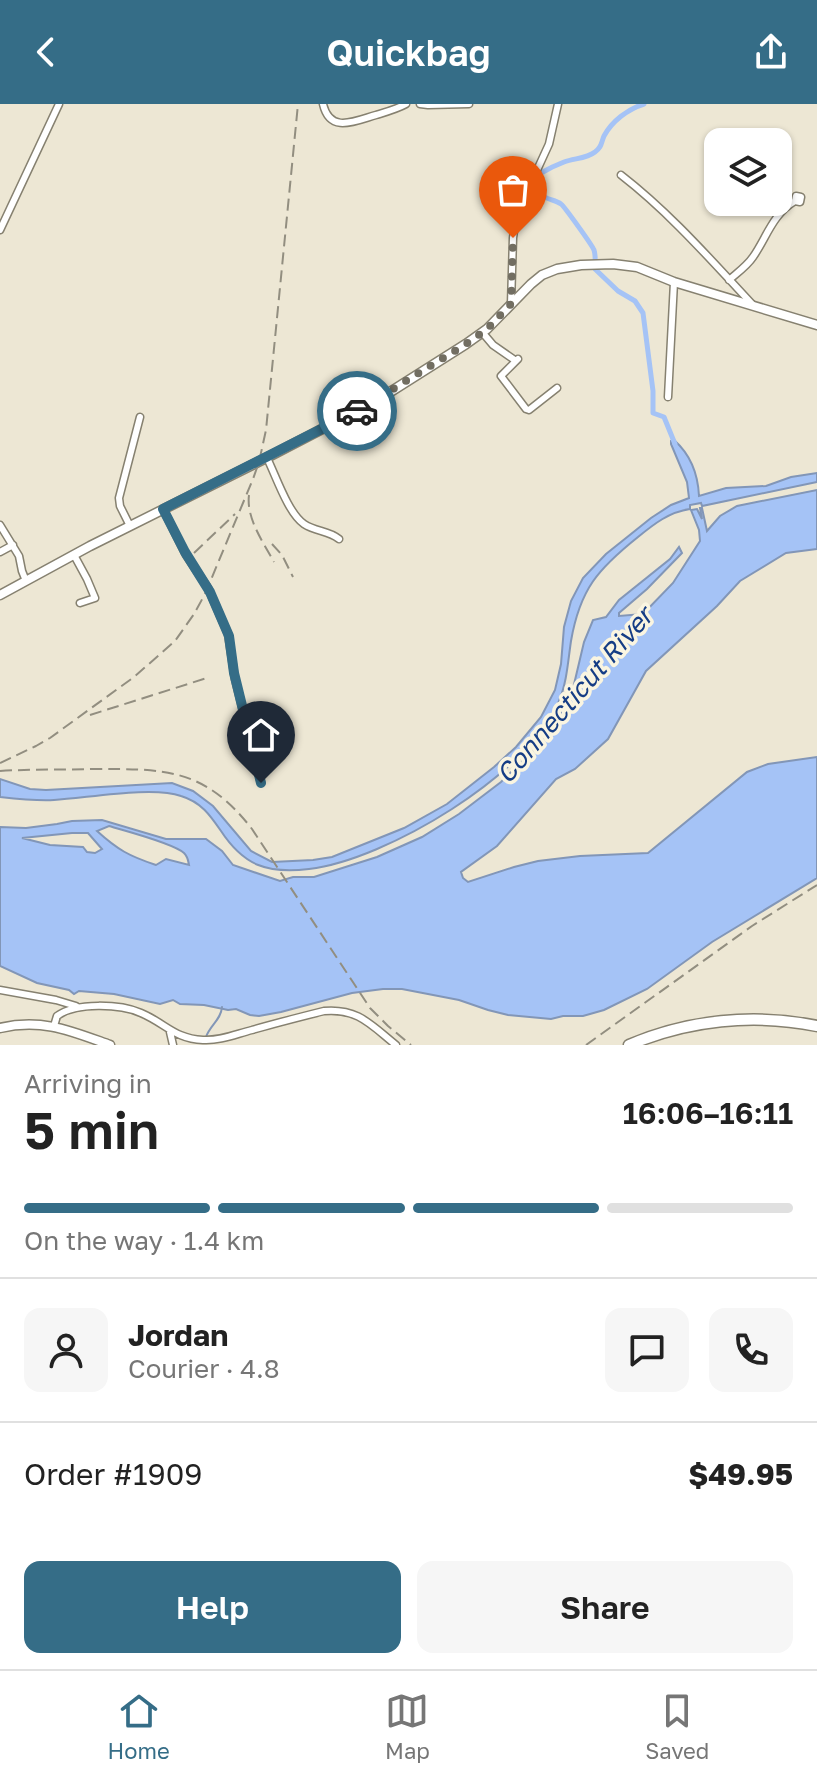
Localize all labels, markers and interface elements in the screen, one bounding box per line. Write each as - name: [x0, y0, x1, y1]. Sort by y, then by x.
- icon: back: [24, 30, 68, 74]
- icon: share: [749, 30, 793, 74]
- text: Quickbag: [326, 31, 491, 74]
- map controls: [704, 128, 792, 216]
- button: layers: [704, 128, 792, 216]
- pin: [479, 156, 547, 238]
- icon: bag: [491, 168, 535, 212]
- courier: [317, 371, 397, 451]
- icon: car: [335, 389, 379, 433]
- water label: Connecticut River: [489, 598, 661, 789]
- pin: [227, 701, 295, 783]
- icon: home: [239, 713, 283, 757]
- text: Arriving in: [24, 1068, 152, 1099]
- text: 16:06–16:11: [623, 1095, 793, 1131]
- text: 5 min: [24, 1098, 159, 1160]
- text: On the way · 1.4 km: [24, 1225, 264, 1256]
- button: person: [24, 1308, 108, 1392]
- button: chat: [605, 1308, 689, 1392]
- button: phone: [709, 1308, 793, 1392]
- text: Jordan: [128, 1317, 228, 1353]
- text: Courier · 4.8: [128, 1353, 280, 1384]
- text: Order #1909: [24, 1456, 203, 1492]
- text: $49.95: [688, 1456, 793, 1492]
- button: Help: [24, 1561, 401, 1653]
- button: Share: [417, 1561, 793, 1653]
- tab: Home: [108, 1689, 170, 1764]
- tab: Map: [385, 1689, 430, 1764]
- tab: Saved: [645, 1689, 709, 1764]

